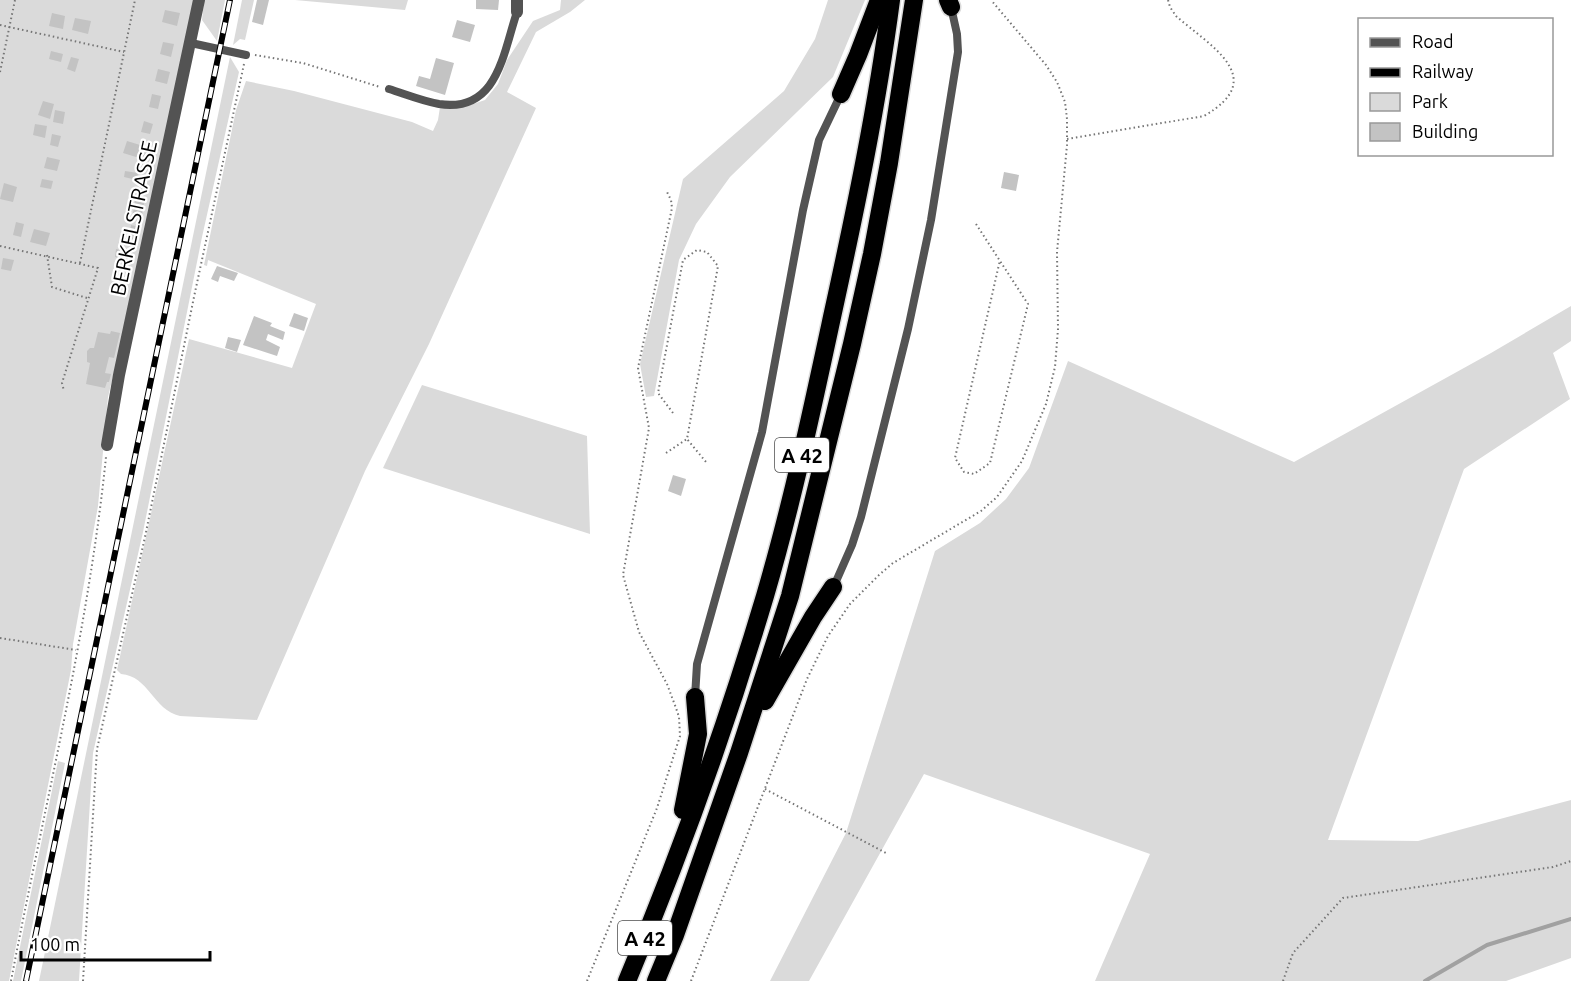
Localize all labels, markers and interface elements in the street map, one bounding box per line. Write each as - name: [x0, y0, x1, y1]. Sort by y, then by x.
- legend: [1358, 18, 1553, 156]
- text: Road: [1412, 31, 1454, 51]
- text: Railway: [1412, 61, 1474, 81]
- text: Park: [1412, 91, 1448, 111]
- text: Building: [1412, 121, 1478, 141]
- street label: BERKELSTRASSE: [105, 138, 161, 298]
- road number: A 42: [775, 438, 829, 472]
- road number: A 42: [618, 921, 672, 955]
- scale bar: [21, 924, 210, 962]
- text: 100 m: [30, 934, 80, 954]

